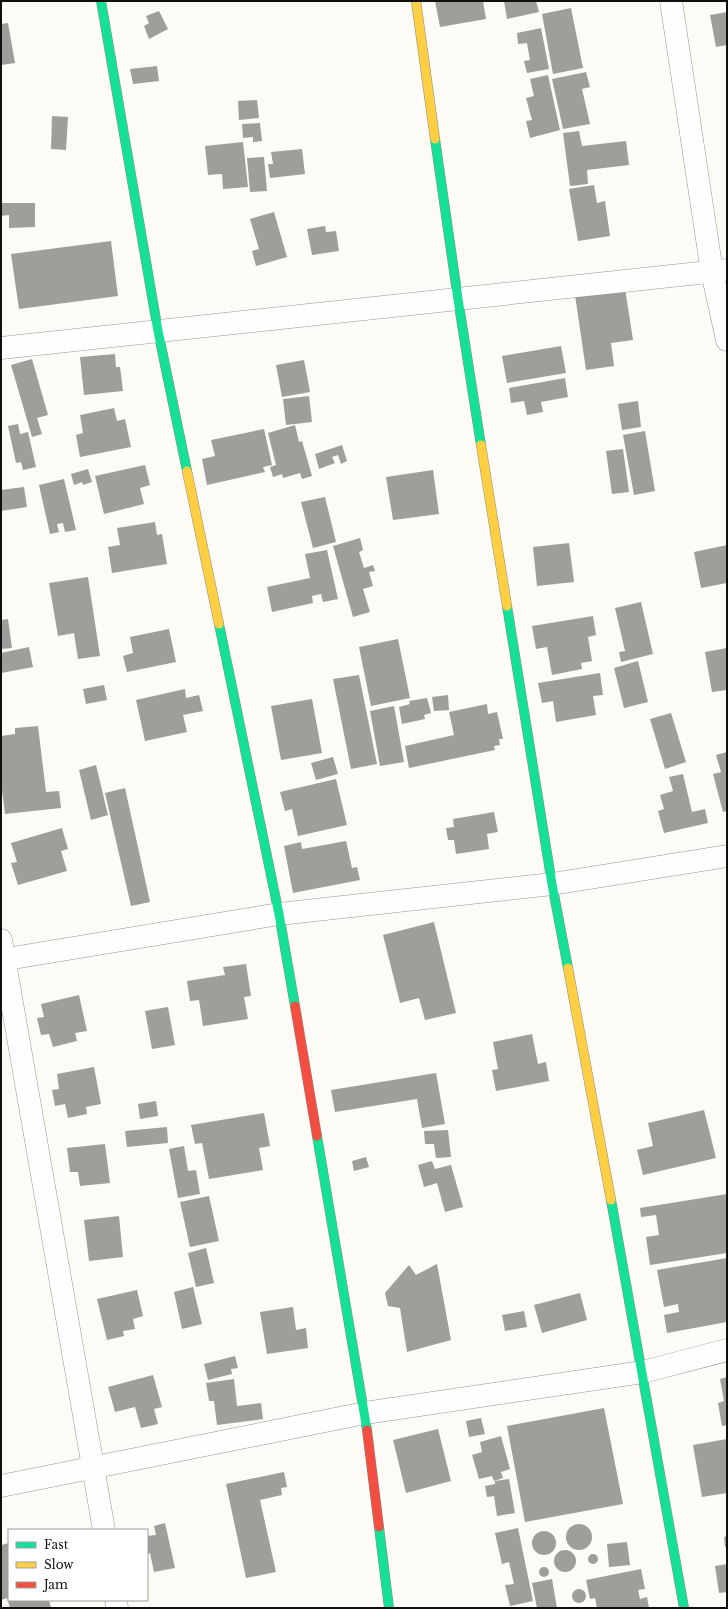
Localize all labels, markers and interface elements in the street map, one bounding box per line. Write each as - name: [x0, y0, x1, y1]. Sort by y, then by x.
- legend: [8, 1529, 148, 1601]
- text: Fast: [44, 1537, 69, 1552]
- text: Slow: [44, 1557, 74, 1572]
- text: Jam: [42, 1577, 68, 1592]

